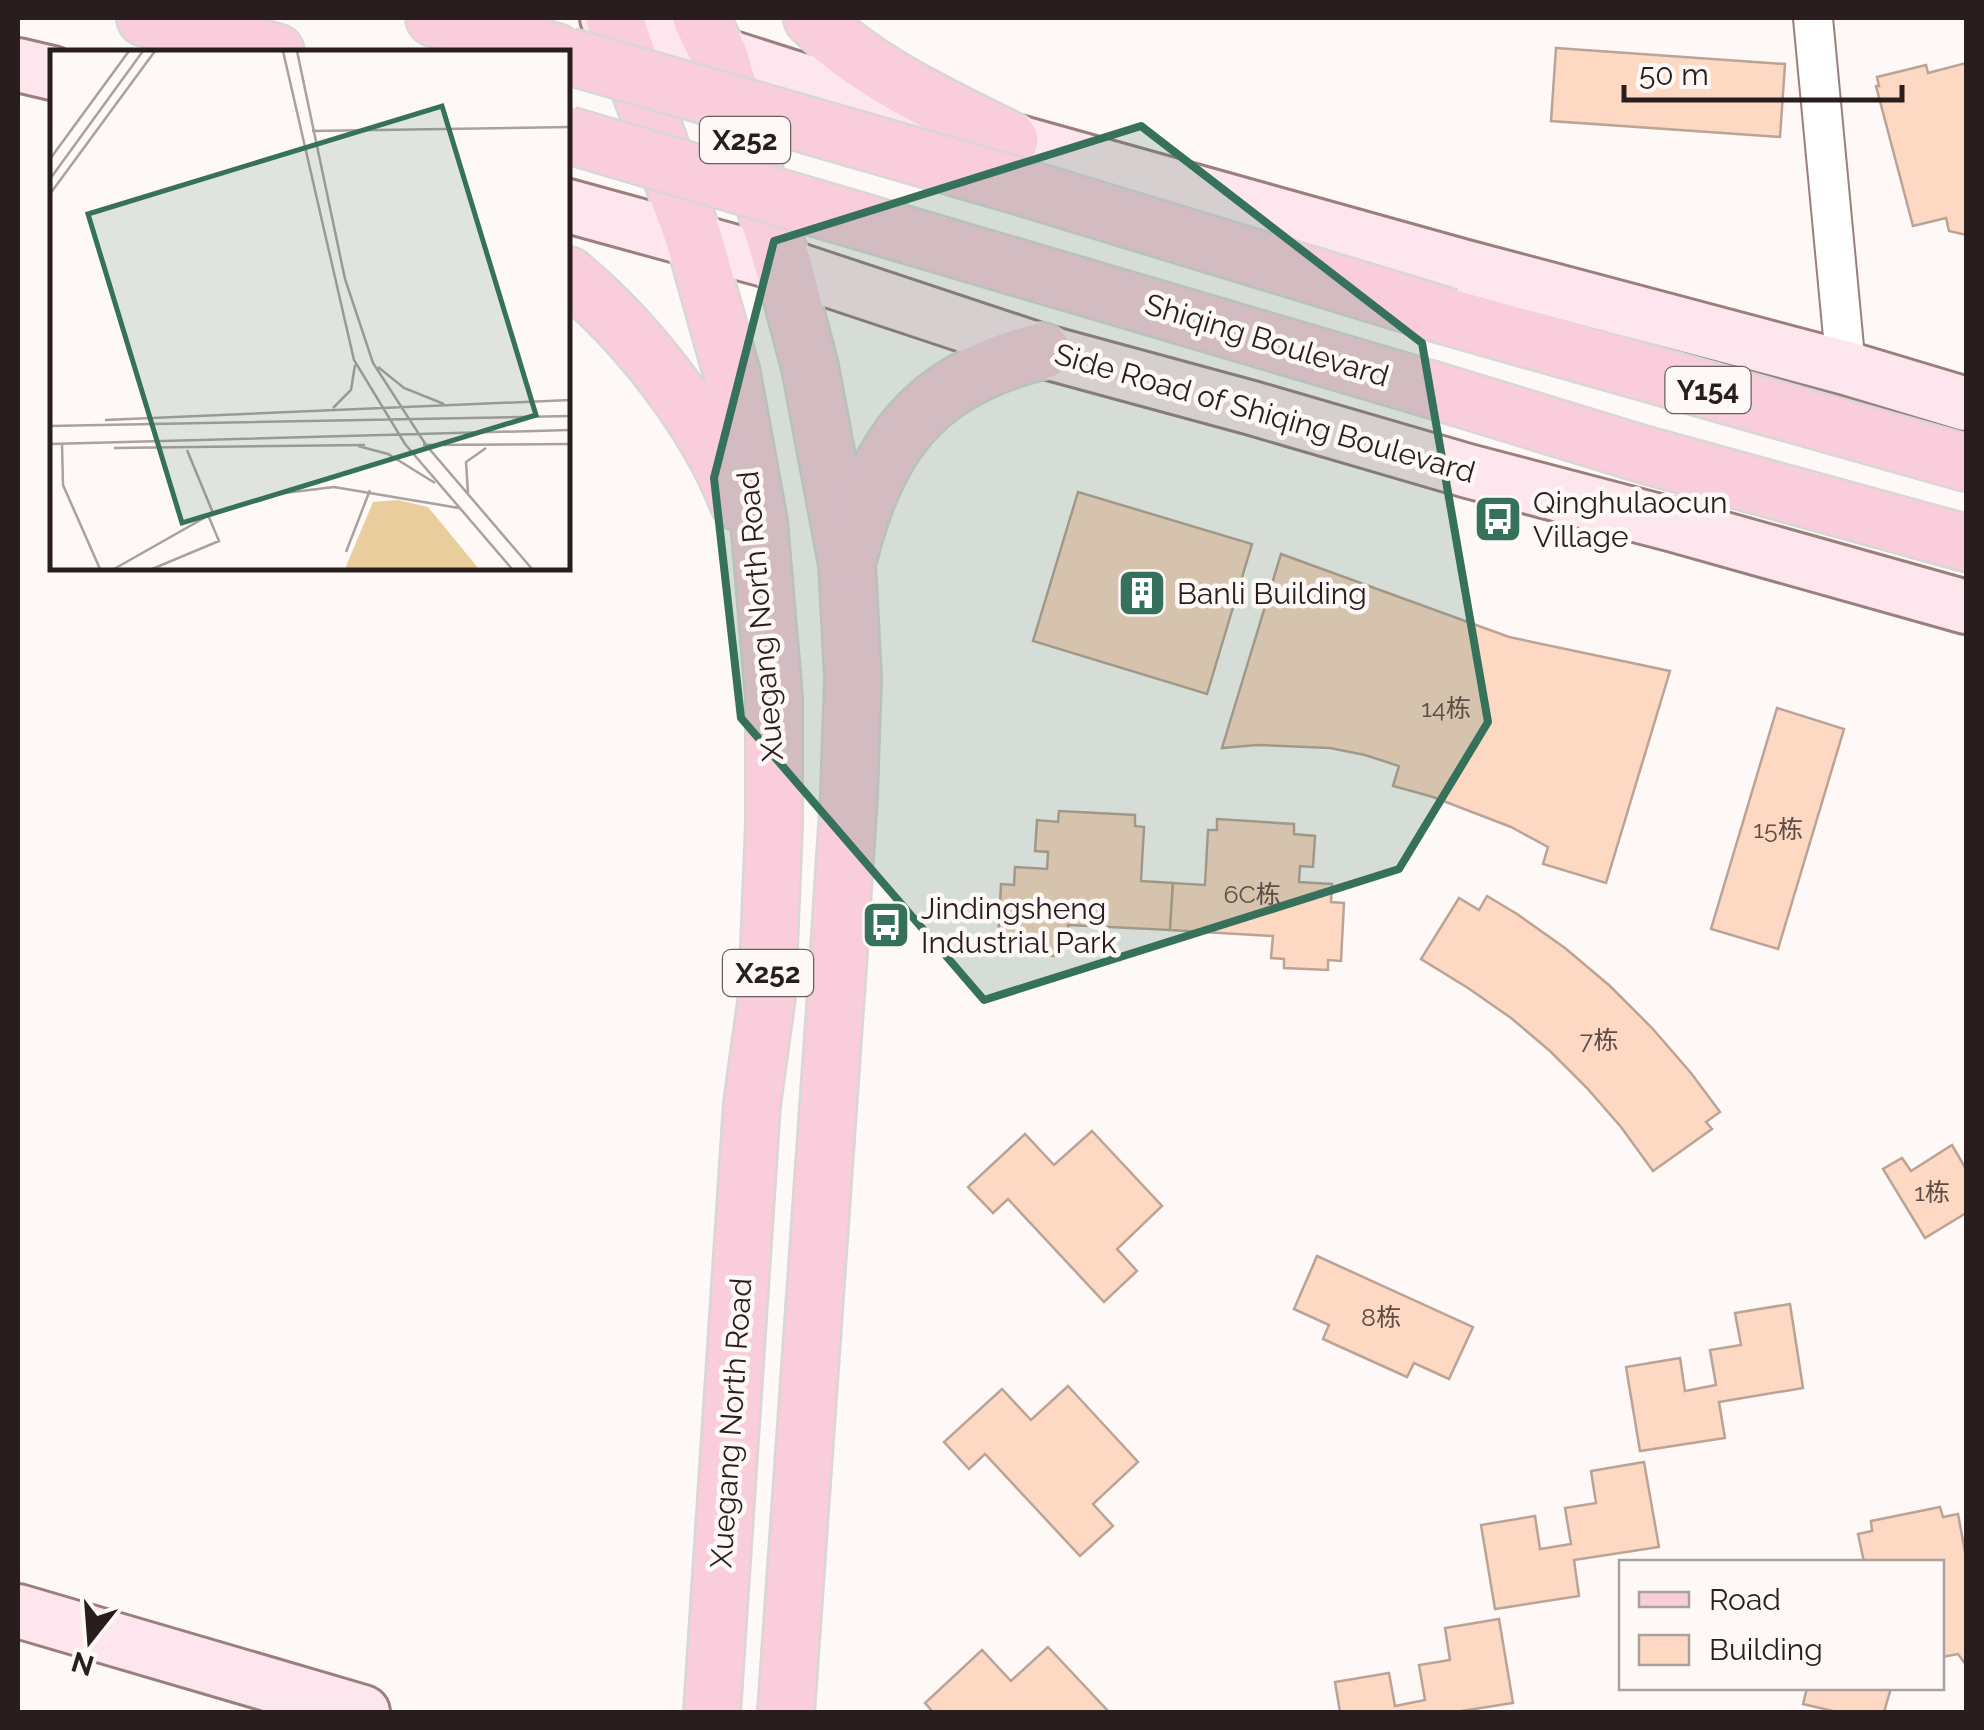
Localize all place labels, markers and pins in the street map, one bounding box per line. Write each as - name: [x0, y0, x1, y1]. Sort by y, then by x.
- place label: Qinghulaocun Village: [1533, 485, 1728, 554]
- bus stop icon: Qinghulaocun Village: [1472, 493, 1524, 545]
- building icon: Banli Building: [1116, 567, 1168, 619]
- place label: Banli Building: [1177, 576, 1367, 611]
- place label: Jindingsheng Industrial Park: [921, 891, 1117, 960]
- bus stop icon: Jindingsheng Industrial Park: [860, 899, 912, 951]

